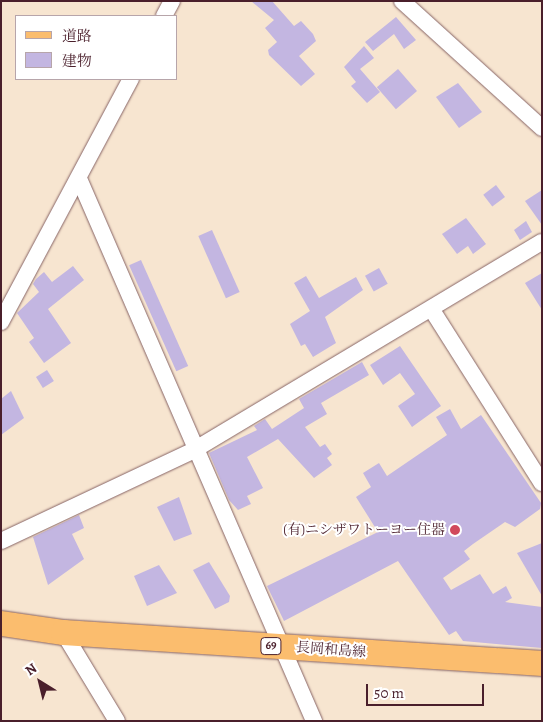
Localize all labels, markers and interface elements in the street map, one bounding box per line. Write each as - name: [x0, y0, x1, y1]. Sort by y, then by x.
- legend: [15, 15, 178, 80]
- text: 道路: [62, 26, 92, 46]
- text: 建物: [62, 51, 92, 71]
- place label: (有)ニシザワトーヨー住器: [283, 522, 445, 538]
- marker: (有)ニシザワトーヨー住器: [449, 524, 461, 536]
- road number: 69: [260, 636, 282, 656]
- street label: 長岡和島線: [295, 639, 367, 661]
- north arrow: [15, 657, 65, 707]
- text: N: [21, 659, 41, 680]
- scale bar: [368, 674, 486, 706]
- text: 50 m: [374, 683, 404, 703]

